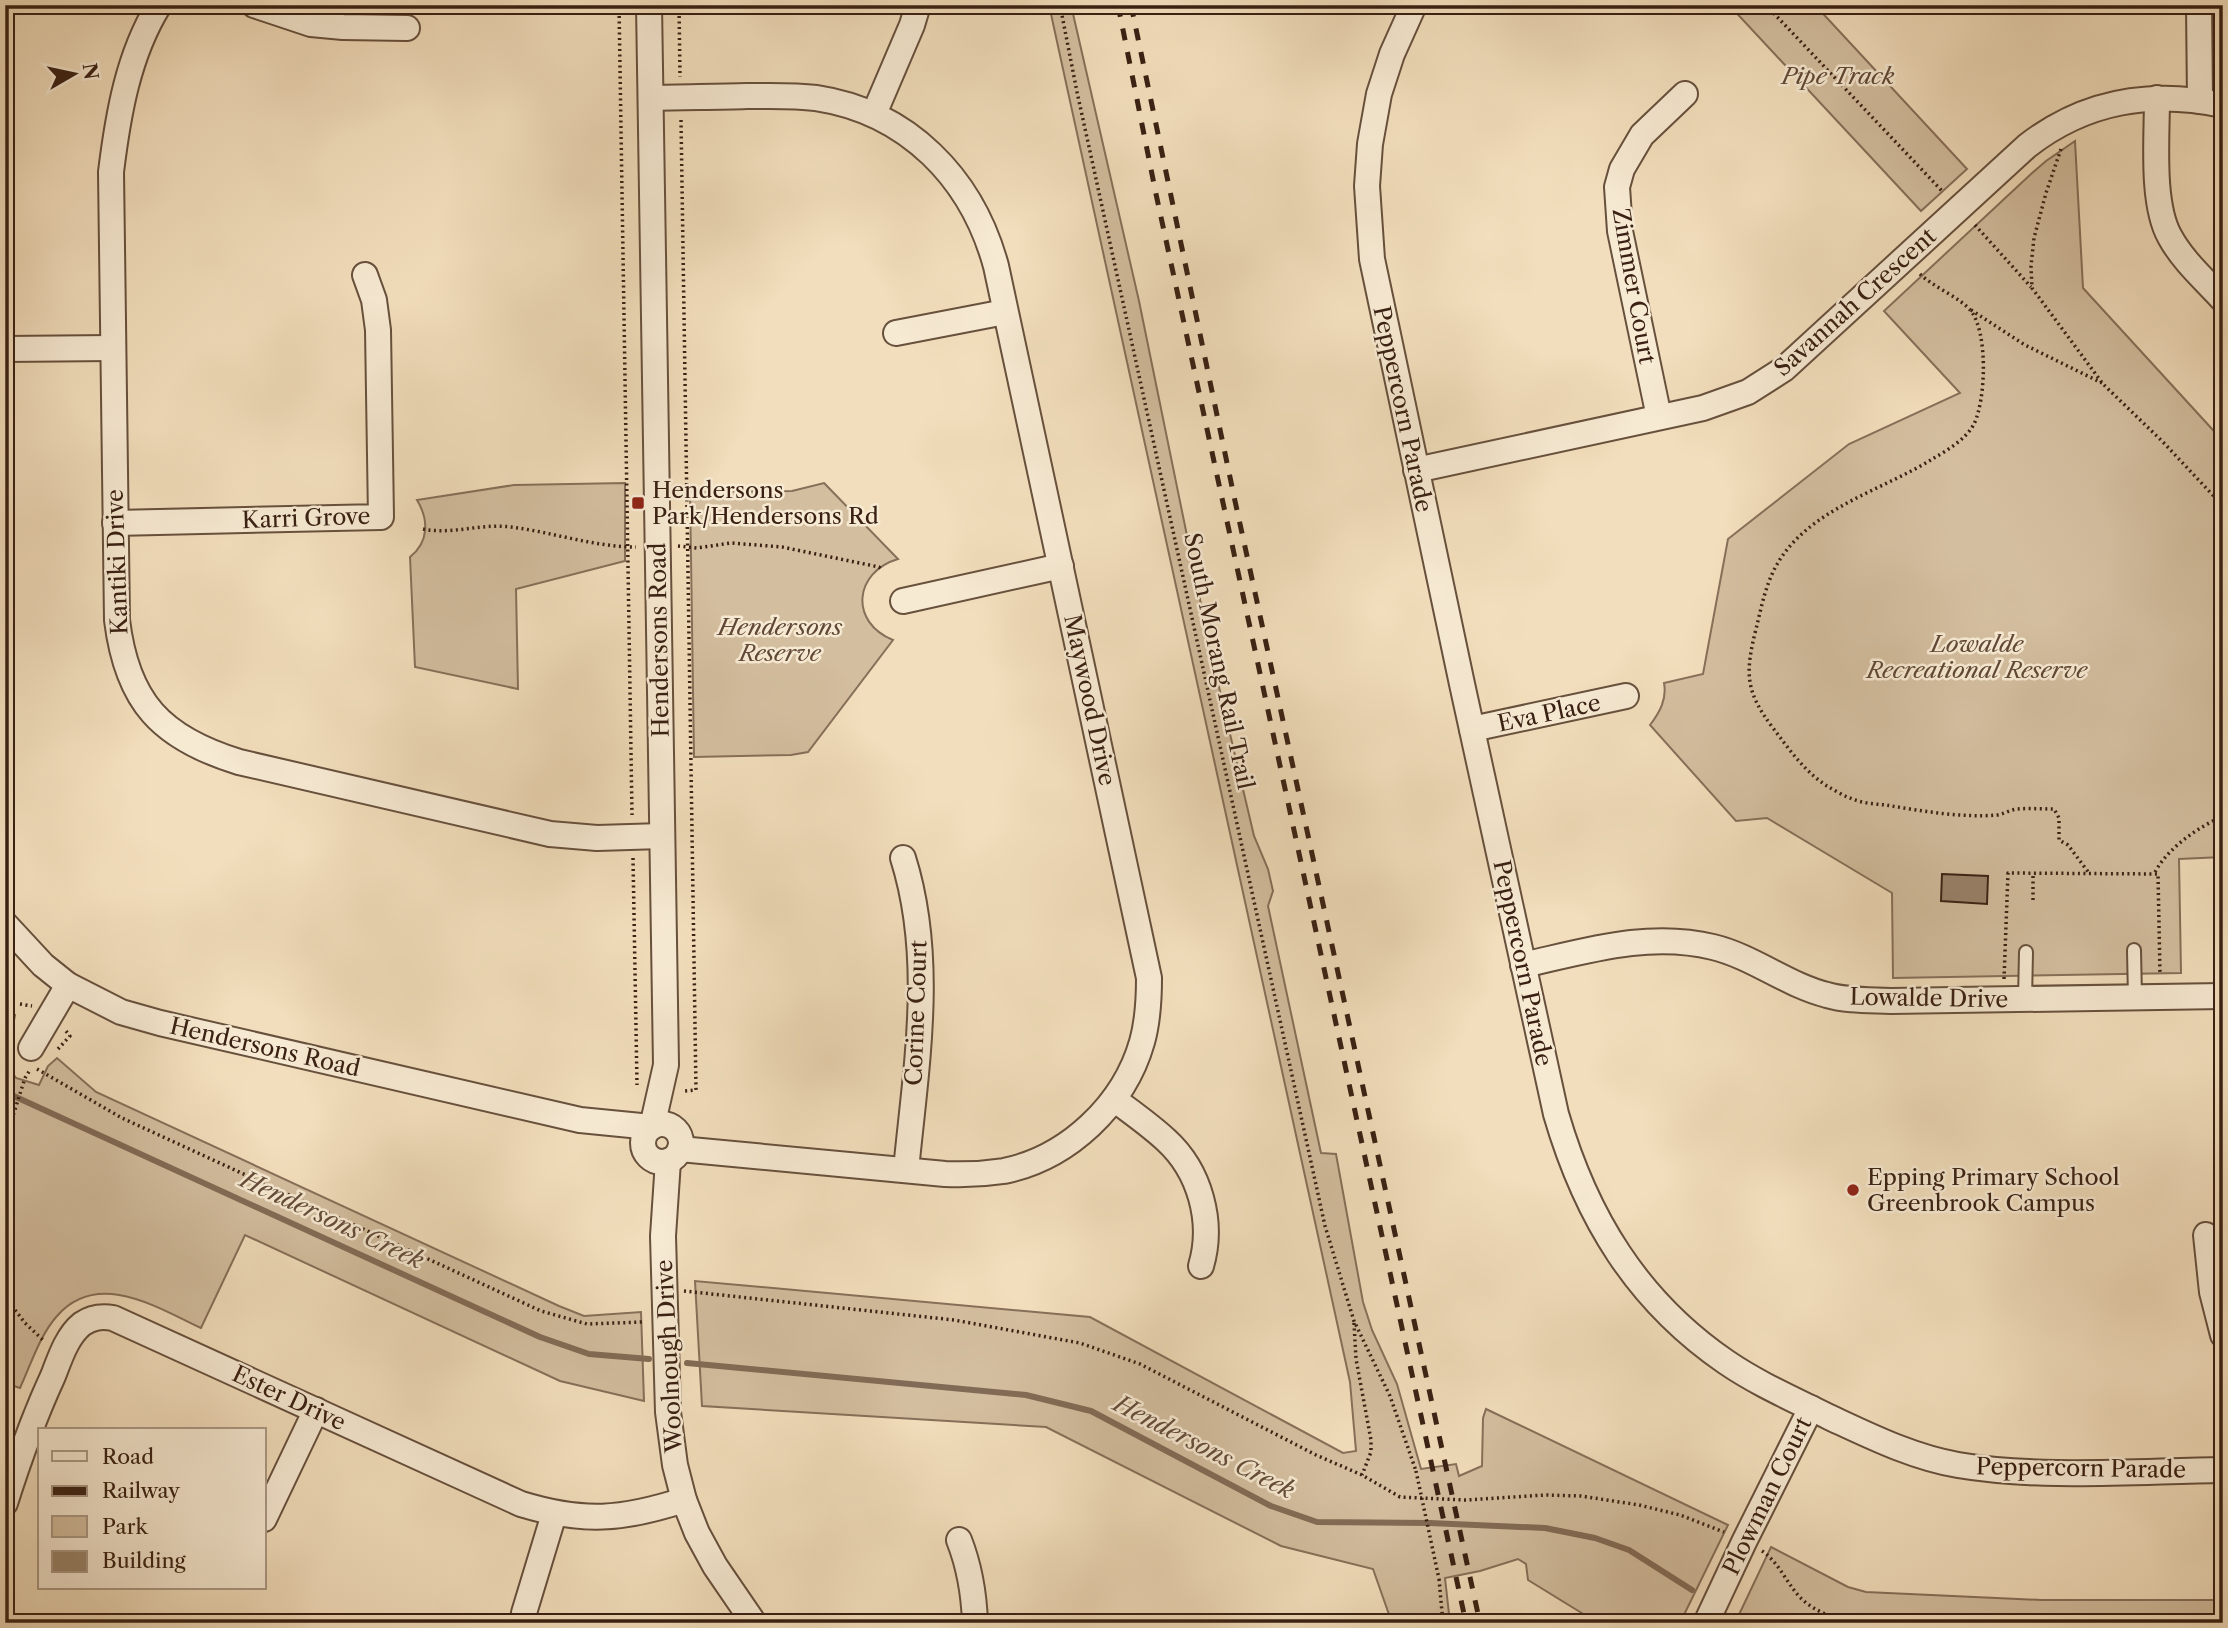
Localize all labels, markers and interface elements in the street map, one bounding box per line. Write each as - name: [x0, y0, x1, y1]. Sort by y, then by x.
- north arrow: [38, 38, 108, 108]
- text: N: [78, 61, 103, 81]
- park label: Pipe Track: [1780, 62, 1894, 90]
- street label: Zimmer Court: [1607, 206, 1661, 366]
- street label: Savannah Crescent: [1768, 222, 1942, 382]
- street label: Peppercorn Parade: [1367, 303, 1439, 515]
- place label: Hendersons Park/Hendersons Rd: [652, 476, 879, 530]
- street label: Kantiki Drive: [100, 489, 134, 635]
- marker: Hendersons Park/Hendersons Rd: [630, 495, 646, 511]
- street label: Karri Grove: [241, 502, 371, 534]
- street label: South Morang Rail Trail: [1178, 530, 1260, 792]
- street label: Hendersons Road: [643, 542, 675, 738]
- street label: Maywood Drive: [1058, 612, 1122, 788]
- park label: Hendersons Reserve: [716, 613, 843, 667]
- park label: Lowalde Recreational Reserve: [1865, 630, 2088, 684]
- street label: Eva Place: [1495, 688, 1603, 738]
- street label: Peppercorn Parade: [1487, 857, 1559, 1069]
- street label: Corine Court: [899, 940, 933, 1086]
- street label: Lowalde Drive: [1849, 983, 2009, 1013]
- street label: Hendersons Road: [167, 1011, 363, 1083]
- place label: Epping Primary School Greenbrook Campus: [1867, 1163, 2120, 1217]
- water label: Hendersons Creek: [234, 1164, 429, 1275]
- marker: Epping Primary School Greenbrook Campus: [1845, 1182, 1861, 1198]
- street label: Woolnough Drive: [650, 1259, 688, 1454]
- street label: Ester Drive: [228, 1360, 350, 1436]
- water label: Hendersons Creek: [1107, 1388, 1300, 1505]
- street label: Plowman Court: [1717, 1412, 1817, 1580]
- legend: [38, 1428, 266, 1590]
- text: Road: [102, 1444, 154, 1469]
- street label: Peppercorn Parade: [1976, 1452, 2186, 1484]
- text: Railway: [102, 1478, 180, 1503]
- text: Park: [102, 1514, 148, 1539]
- text: Building: [102, 1548, 187, 1573]

